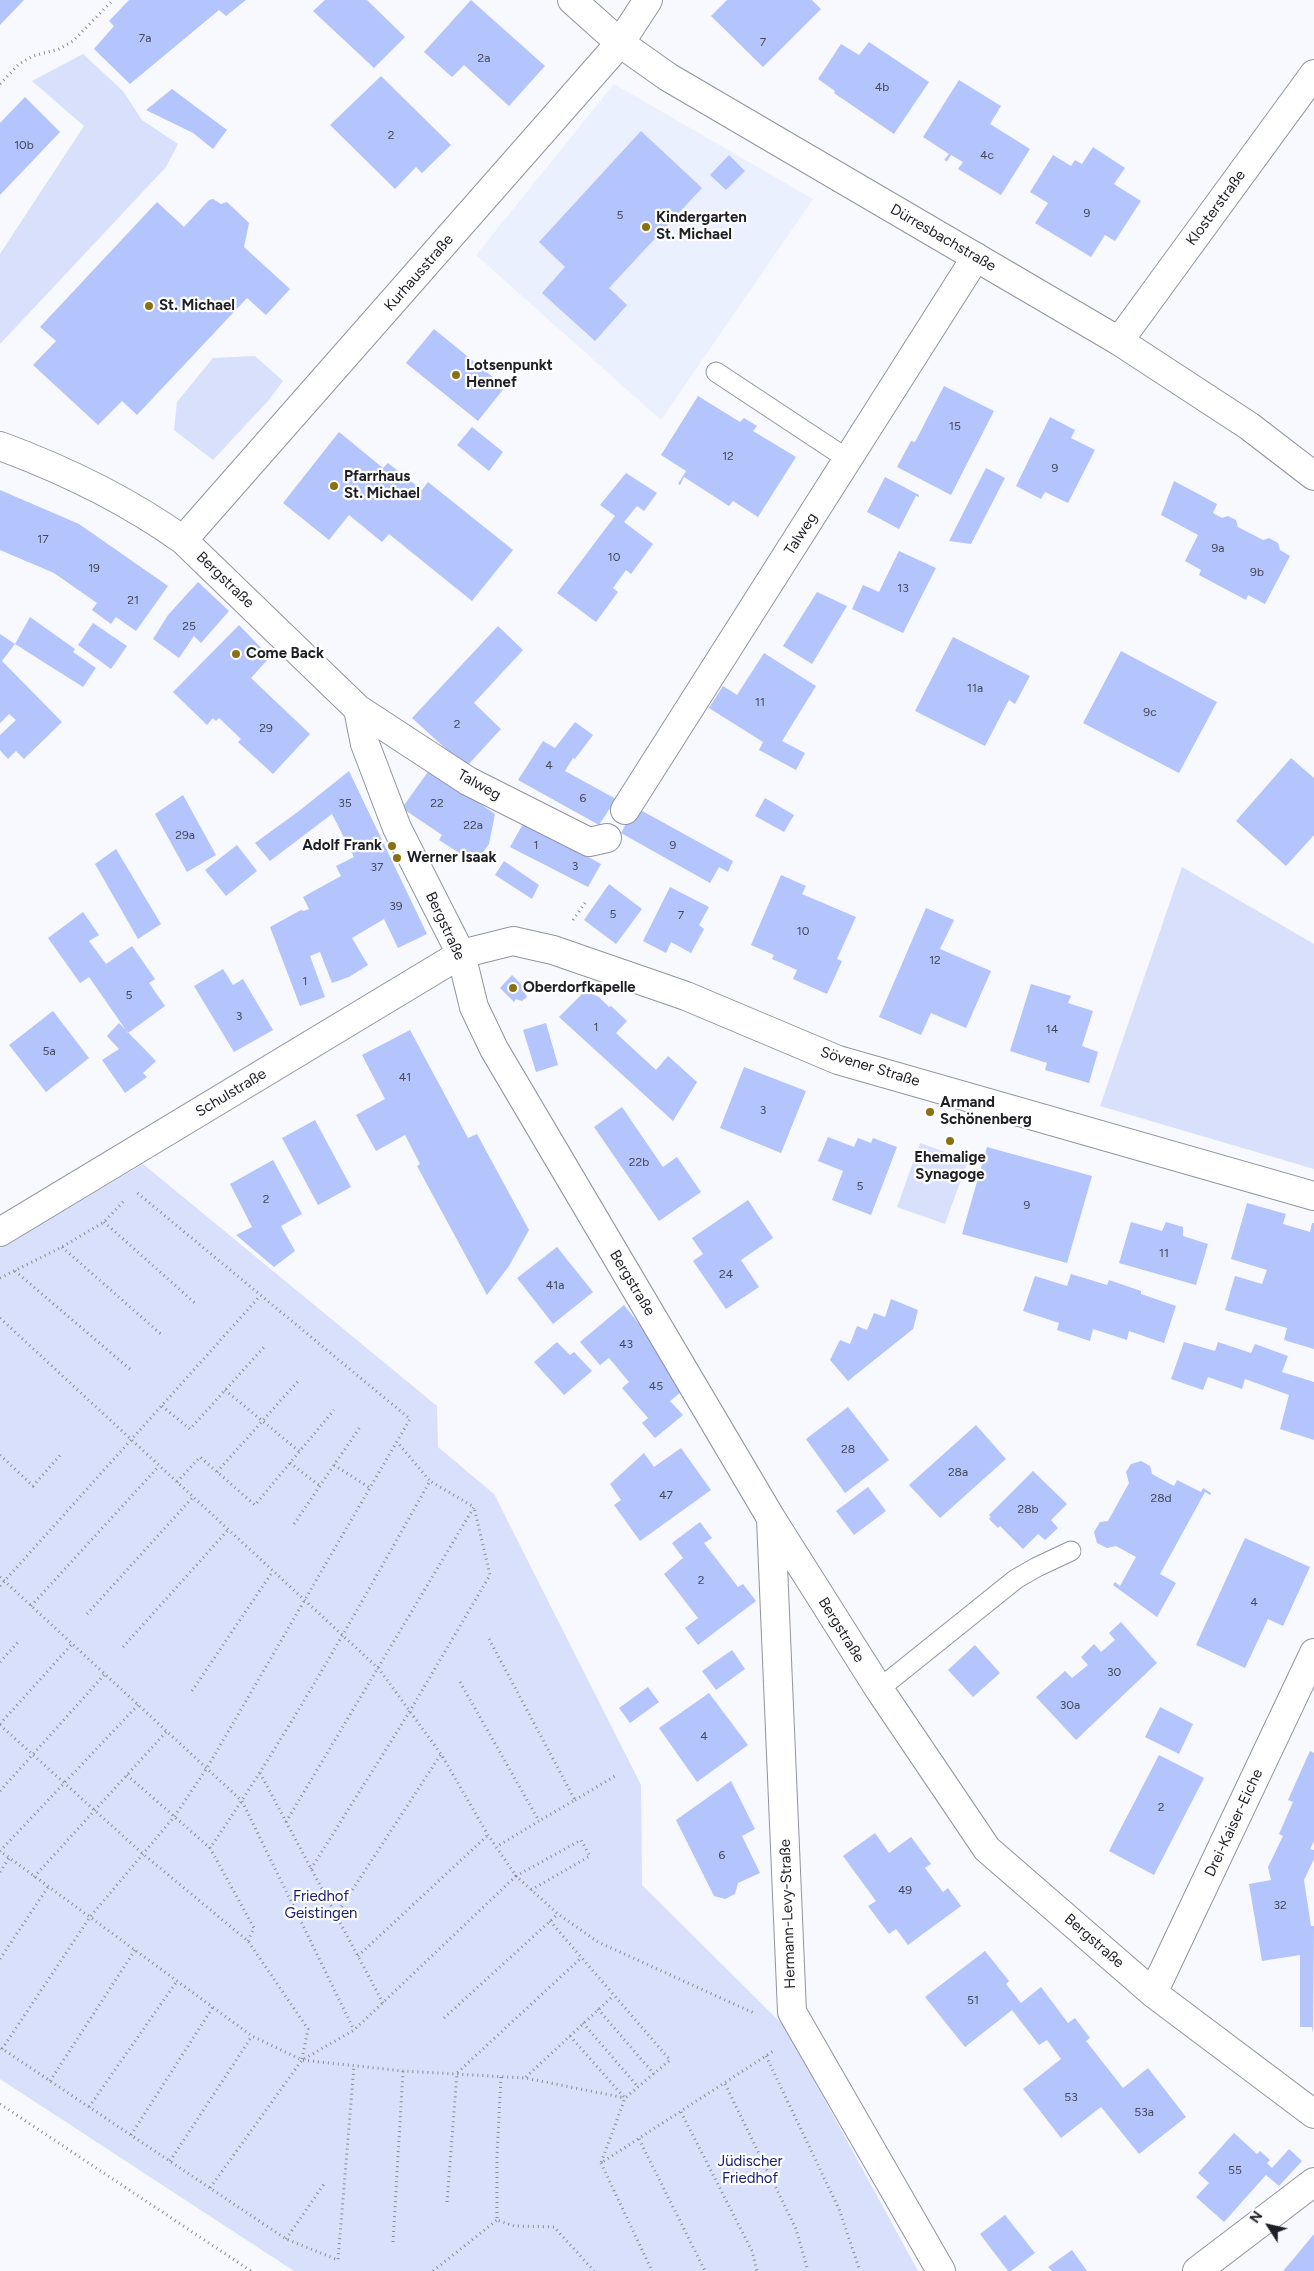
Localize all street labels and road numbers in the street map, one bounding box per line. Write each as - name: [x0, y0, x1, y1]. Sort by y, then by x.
- street label: Klosterstraße: [1183, 167, 1249, 249]
- street label: Dürresbachstraße: [887, 200, 999, 276]
- street label: Kurhausstraße: [381, 231, 457, 315]
- street label: Talweg: [781, 509, 821, 559]
- street label: Bergstraße: [192, 548, 258, 612]
- street label: Talweg: [454, 766, 504, 804]
- street label: Bergstraße: [421, 889, 469, 963]
- street label: Sövener Straße: [818, 1043, 922, 1091]
- street label: Schulstraße: [192, 1065, 270, 1121]
- street label: Bergstraße: [605, 1247, 659, 1319]
- street label: Bergstraße: [814, 1594, 868, 1666]
- street label: Drei-Kaiser-Eiche: [1201, 1766, 1267, 1880]
- street label: Hermann-Levy-Straße: [776, 1839, 800, 1989]
- street label: Bergstraße: [1060, 1910, 1128, 1972]

